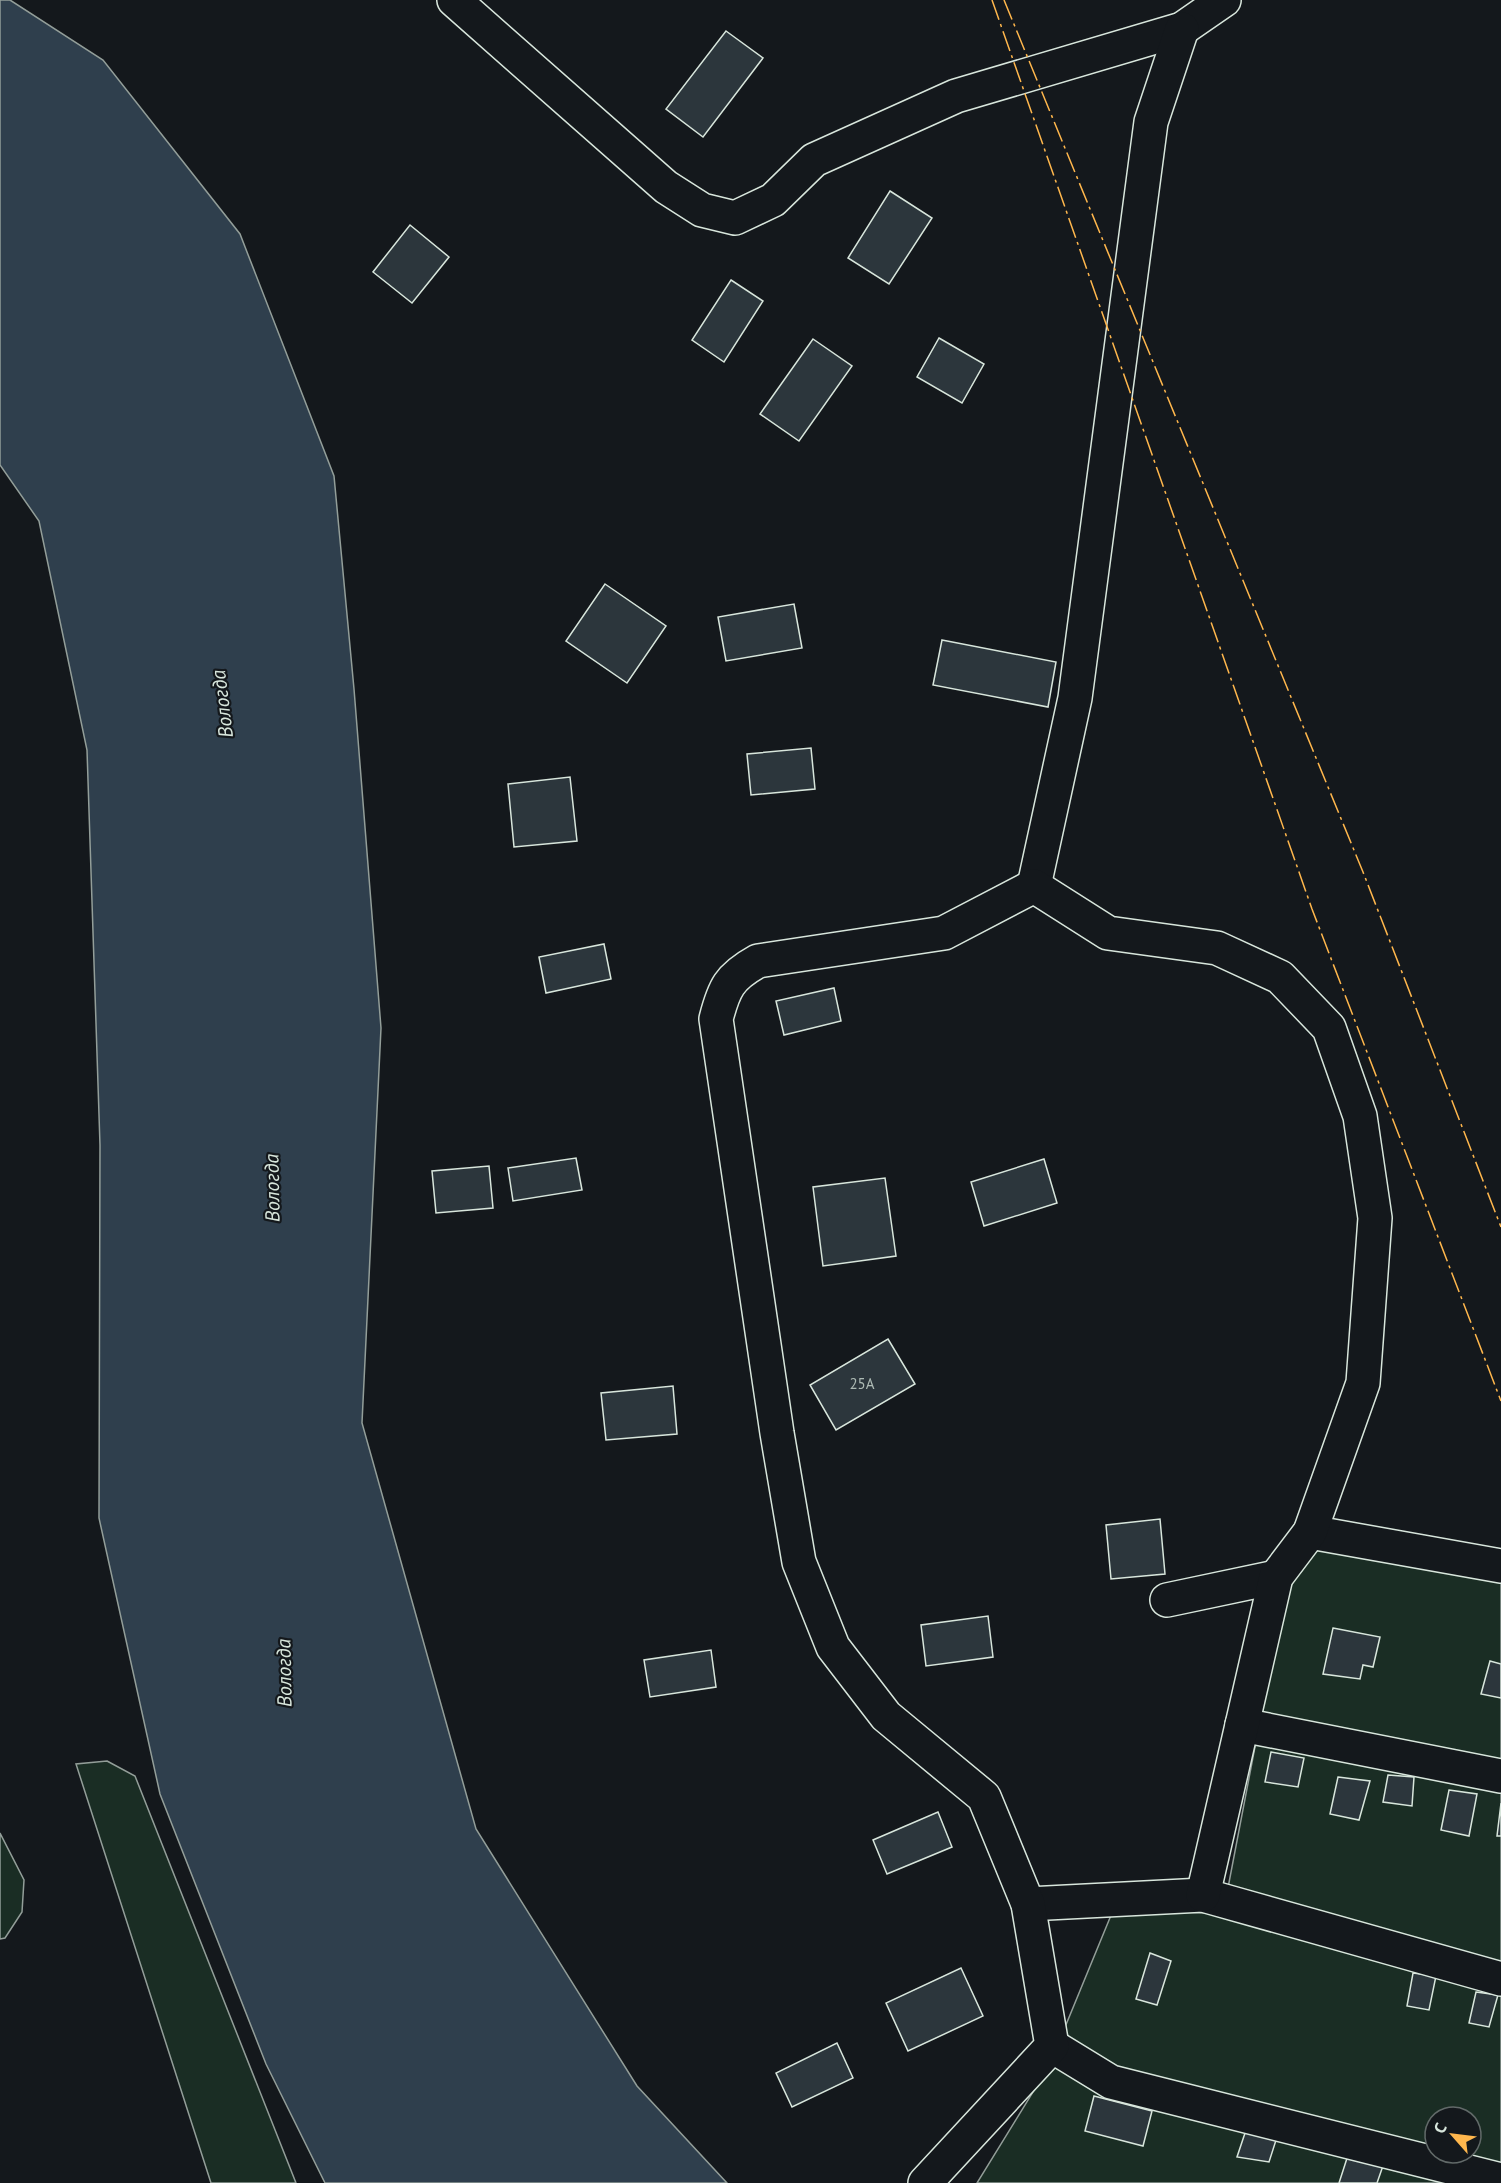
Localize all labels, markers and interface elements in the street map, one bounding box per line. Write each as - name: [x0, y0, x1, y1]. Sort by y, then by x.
- water label: Вологда: [205, 668, 239, 740]
- water label: Вологда: [258, 1153, 286, 1222]
- house number: 25А: [849, 1374, 875, 1393]
- water label: Вологда: [270, 1638, 298, 1707]
- north arrow: [1423, 2105, 1483, 2165]
- text: С: [1429, 2119, 1451, 2137]

